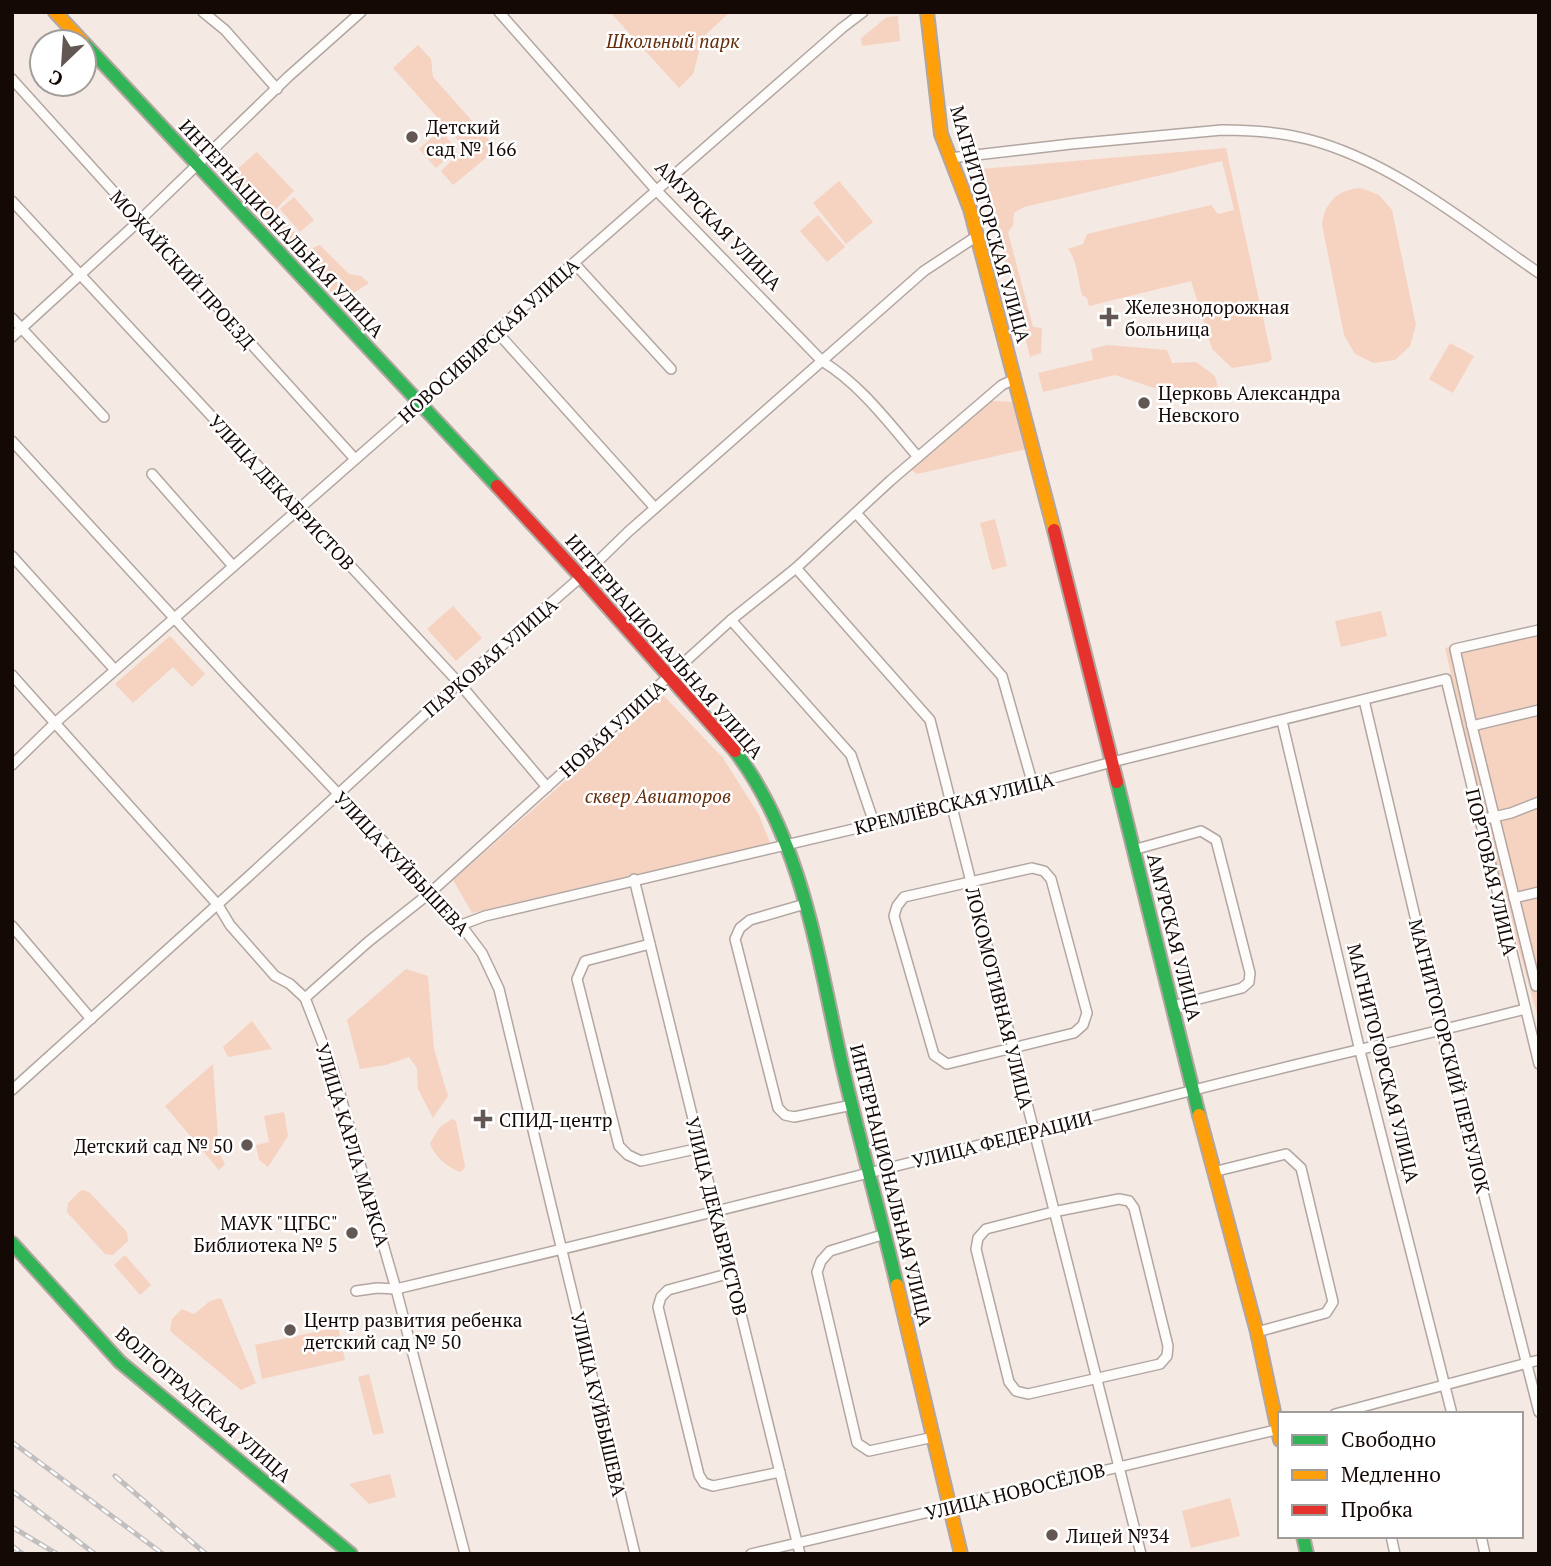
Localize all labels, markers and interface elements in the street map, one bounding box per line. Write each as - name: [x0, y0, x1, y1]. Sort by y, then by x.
- north arrow: [28, 28, 98, 98]
- park label: Школьный парк: [605, 28, 740, 53]
- text: С: [45, 65, 67, 93]
- street label: МАГНИТОГОРСКАЯ УЛИЦА: [945, 103, 1037, 345]
- street label: ИНТЕРНАЦИОНАЛЬНАЯ УЛИЦА: [174, 114, 390, 342]
- place label: Детский сад № 166: [426, 114, 516, 161]
- marker: Детский сад № 166: [404, 129, 420, 145]
- street label: АМУРСКАЯ УЛИЦА: [650, 155, 788, 295]
- street label: МОЖАЙСКИЙ ПРОЕЗД: [105, 184, 261, 354]
- street label: НОВОСИБИРСКАЯ УЛИЦА: [392, 252, 584, 428]
- place label: Железнодорожная больница: [1125, 294, 1290, 341]
- marker: Железнодорожная больница: [1099, 307, 1119, 327]
- place label: Церковь Александра Невского: [1158, 380, 1341, 427]
- marker: Церковь Александра Невского: [1136, 395, 1152, 411]
- street label: УЛИЦА ДЕКАБРИСТОВ: [203, 409, 361, 575]
- street label: ИНТЕРНАЦИОНАЛЬНАЯ УЛИЦА: [561, 528, 769, 764]
- street label: ПАРКОВАЯ УЛИЦА: [418, 592, 562, 722]
- street label: НОВАЯ УЛИЦА: [554, 674, 670, 782]
- street label: КРЕМЛЁВСКАЯ УЛИЦА: [852, 766, 1056, 840]
- park label: сквер Авиаторов: [585, 783, 731, 808]
- street label: УЛИЦА КУЙБЫШЕВА: [329, 785, 475, 941]
- street label: ПОРТОВАЯ УЛИЦА: [1461, 786, 1523, 958]
- street label: АМУРСКАЯ УЛИЦА: [1142, 851, 1208, 1023]
- street label: ЛОКОМОТИВНАЯ УЛИЦА: [960, 883, 1040, 1112]
- street label: МАГНИТОГОРСКИЙ ПЕРЕУЛОК: [1404, 916, 1496, 1197]
- street label: МАГНИТОГОРСКАЯ УЛИЦА: [1342, 941, 1426, 1185]
- street label: УЛИЦА КАРЛА МАРКСА: [310, 1040, 396, 1250]
- street label: ИНТЕРНАЦИОНАЛЬНАЯ УЛИЦА: [845, 1041, 939, 1329]
- street label: УЛИЦА ФЕДЕРАЦИИ: [910, 1105, 1094, 1173]
- place label: СПИД-центр: [499, 1107, 613, 1132]
- marker: СПИД-центр: [473, 1109, 493, 1129]
- street label: УЛИЦА ДЕКАБРИСТОВ: [680, 1114, 754, 1318]
- place label: Детский сад № 50: [74, 1133, 233, 1158]
- marker: Детский сад № 50: [239, 1137, 255, 1153]
- place label: МАУК "ЦГБС" Библиотека № 5: [193, 1210, 338, 1257]
- marker: МАУК "ЦГБС" Библиотека № 5: [344, 1225, 360, 1241]
- place label: Центр развития ребенка детский сад № 50: [304, 1307, 523, 1354]
- street label: УЛИЦА КУЙБЫШЕВА: [566, 1309, 632, 1499]
- street label: ВОЛГОГРАДСКАЯ УЛИЦА: [111, 1321, 297, 1487]
- marker: Центр развития ребенка детский сад № 50: [282, 1322, 298, 1338]
- legend: [1278, 1412, 1523, 1538]
- text: Свободно: [1341, 1425, 1436, 1453]
- street label: УЛИЦА НОВОСЁЛОВ: [922, 1457, 1108, 1525]
- text: Медленно: [1341, 1460, 1441, 1488]
- text: Пробка: [1341, 1495, 1413, 1523]
- place label: Лицей №34: [1065, 1523, 1170, 1548]
- marker: Лицей №34: [1044, 1527, 1060, 1543]

